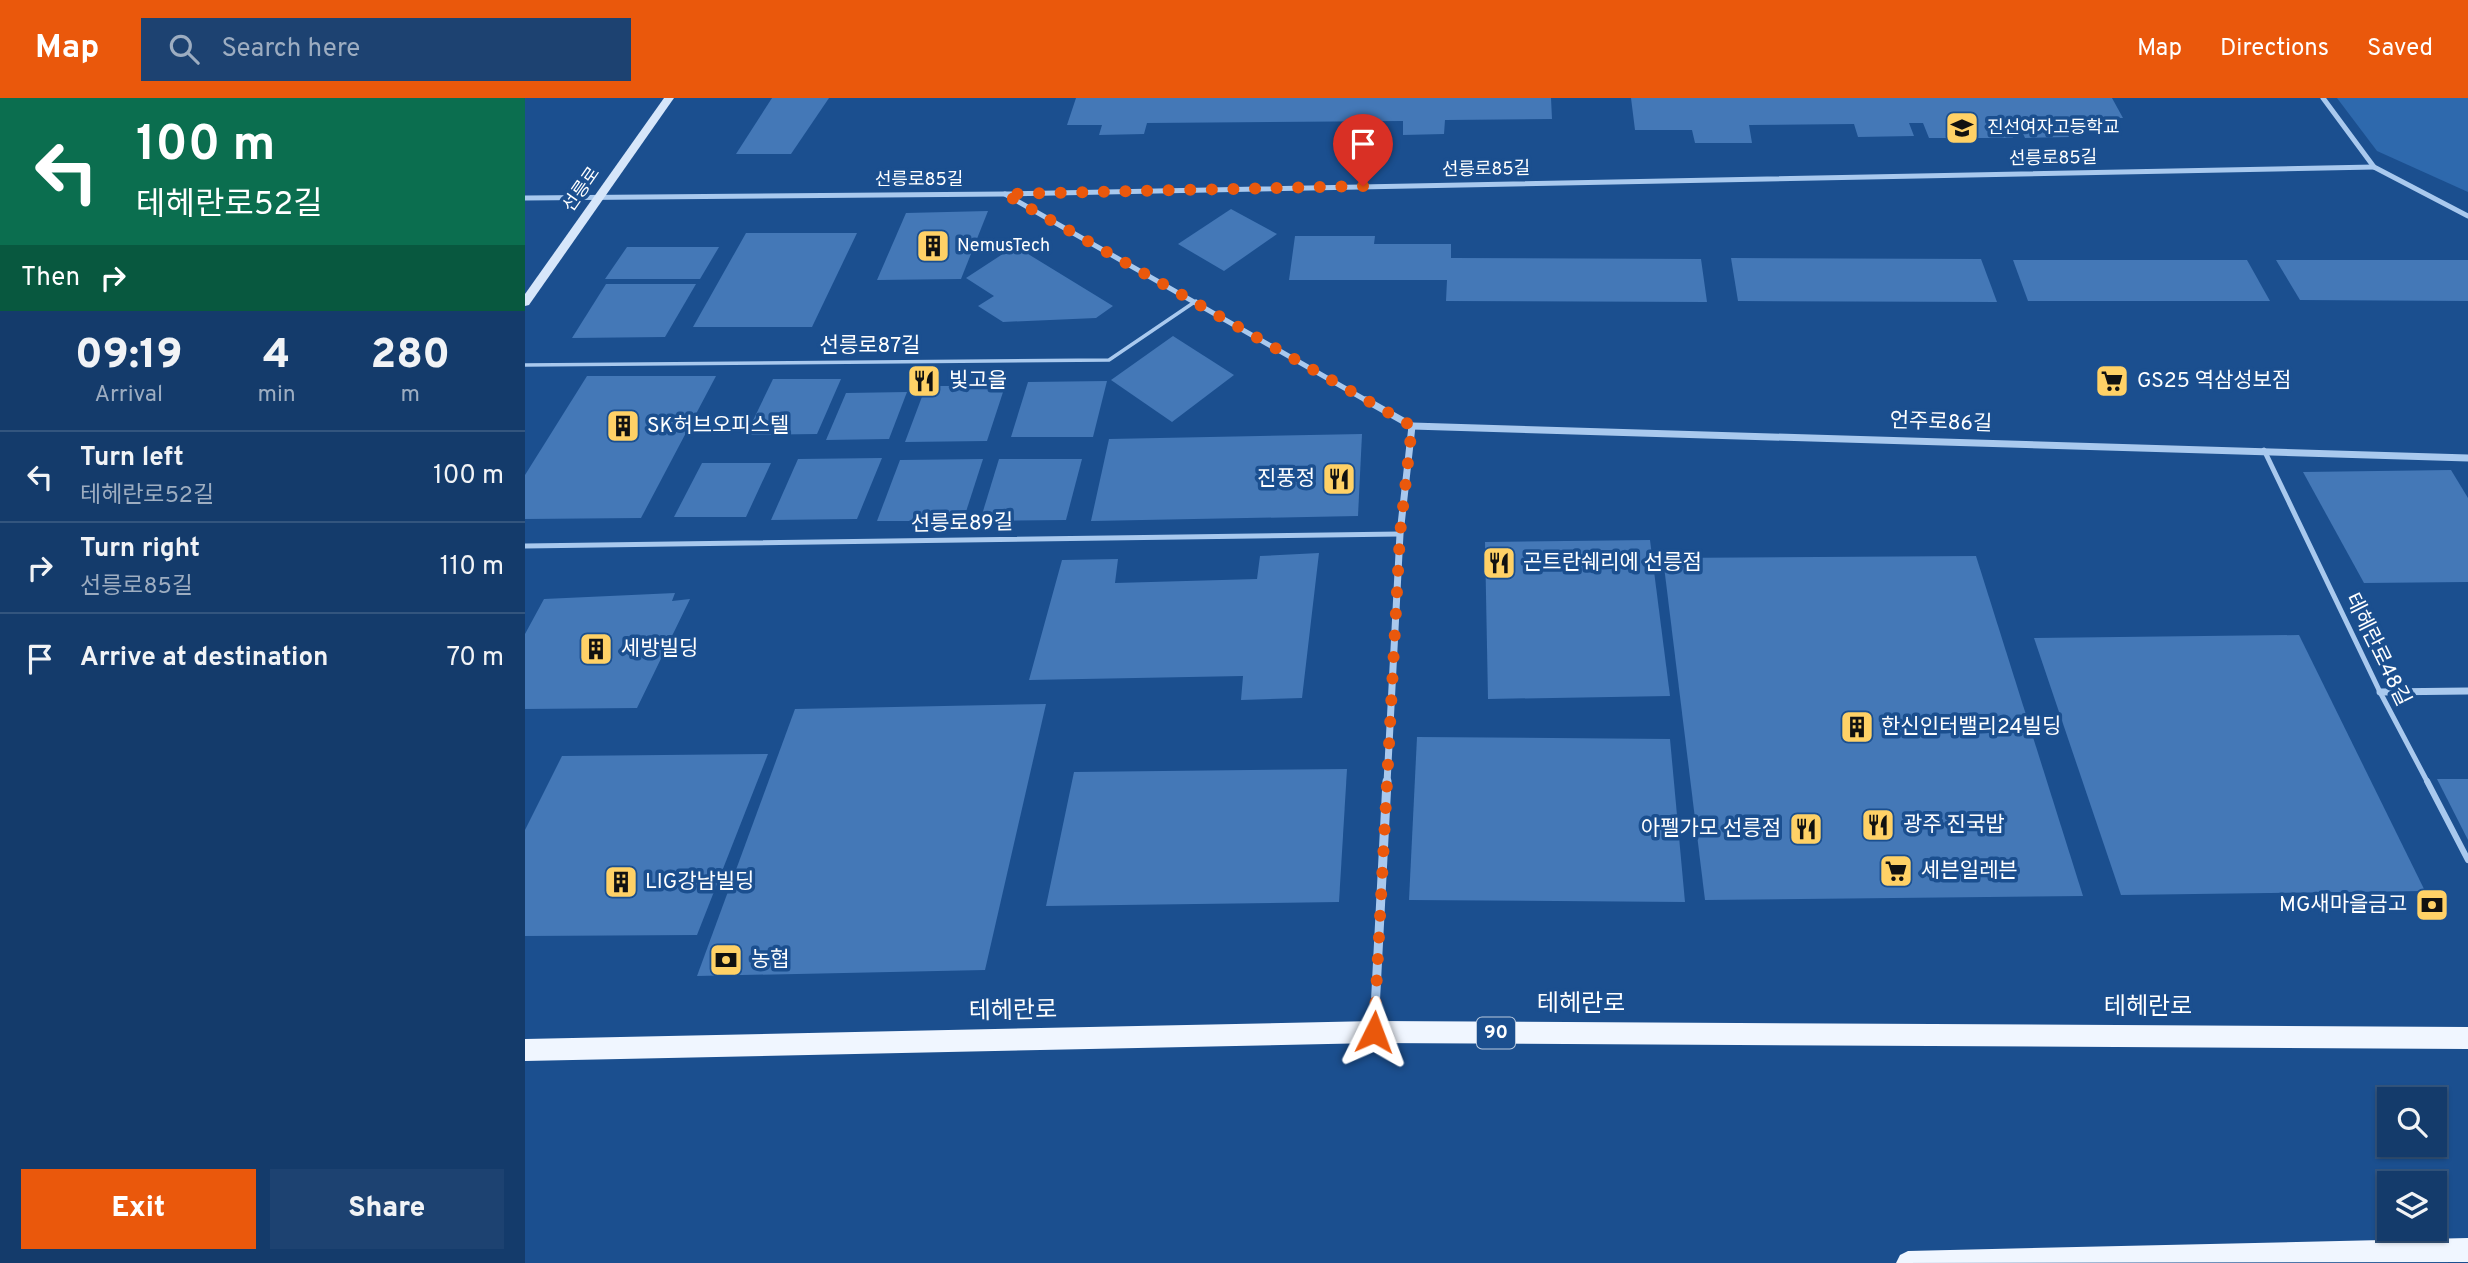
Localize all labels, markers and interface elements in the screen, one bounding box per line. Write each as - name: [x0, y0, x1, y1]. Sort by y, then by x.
- search box: [141, 18, 631, 81]
- text: Map: [35, 28, 99, 70]
- icon: search: [165, 30, 203, 68]
- text: Search here: [221, 33, 360, 66]
- text: Map: [2137, 34, 2182, 64]
- text: Directions: [2220, 34, 2329, 64]
- text: Saved: [2367, 34, 2433, 64]
- school or university icon: 진선여자고등학교: [1943, 109, 1981, 147]
- pin: [1333, 114, 1393, 186]
- text: 100 m: [136, 116, 275, 178]
- place label: 진선여자고등학교: [1987, 117, 2119, 140]
- icon: arrive: [1344, 125, 1382, 163]
- icon: left: [21, 126, 112, 217]
- street label: 선릉로85길: [2009, 147, 2097, 171]
- street label: 선릉로85길: [1442, 158, 1530, 182]
- street label: 선릉로: [558, 163, 606, 217]
- street label: 선릉로85길: [875, 169, 963, 192]
- text: 테헤란로52길: [136, 186, 323, 226]
- building icon: NemusTech: [914, 227, 952, 265]
- place label: NemusTech: [957, 235, 1050, 258]
- icon: right: [94, 259, 132, 297]
- text: Then: [21, 262, 80, 295]
- text: 09:19: [75, 330, 182, 383]
- text: 4: [263, 330, 290, 383]
- text: 280: [371, 330, 450, 383]
- street label: 선릉로87길: [820, 333, 920, 360]
- restaurant icon: 빛고을: [905, 362, 943, 400]
- supermarket icon: GS25 역삼성보점: [2093, 362, 2131, 400]
- place label: 빛고을: [949, 368, 1007, 395]
- place label: GS25 역삼성보점: [2137, 368, 2291, 395]
- text: Arrival: [94, 381, 163, 410]
- text: min: [257, 381, 296, 410]
- text: m: [401, 381, 420, 410]
- building icon: SK허브오피스텔: [604, 407, 642, 445]
- street label: 언주로86길: [1889, 408, 1993, 438]
- place label: SK허브오피스텔: [647, 413, 789, 440]
- text: Turn left: [80, 442, 184, 475]
- icon: left: [21, 458, 59, 496]
- text: 100 m: [433, 460, 504, 493]
- restaurant icon: 진풍정: [1320, 460, 1358, 498]
- place label: 진풍정: [1257, 466, 1315, 493]
- text: 테헤란로52길: [80, 482, 214, 511]
- street label: 선릉로89길: [911, 510, 1013, 538]
- text: Turn right: [80, 533, 200, 566]
- restaurant icon: 곤트란쉐리에 선릉점: [1480, 544, 1518, 582]
- icon: right: [21, 549, 59, 587]
- place label: 곤트란쉐리에 선릉점: [1523, 550, 1702, 577]
- text: 110 m: [440, 551, 504, 584]
- text: 선릉로85길: [80, 573, 193, 602]
- street label: 테헤란로48길: [2338, 589, 2416, 711]
- building icon: 세방빌딩: [577, 630, 615, 668]
- place label: 세방빌딩: [621, 636, 698, 663]
- icon: arrive: [21, 640, 59, 678]
- text: Arrive at destination: [80, 642, 328, 675]
- text: 70 m: [446, 642, 504, 675]
- building icon: 한신인터밸리24빌딩: [1838, 708, 1876, 746]
- place label: 한신인터밸리24빌딩: [1881, 714, 2061, 741]
- restaurant icon: 광주 진국밥: [1859, 806, 1897, 844]
- restaurant icon: 아펠가모 선릉점: [1787, 810, 1825, 848]
- place label: 광주 진국밥: [1903, 812, 2005, 839]
- place label: 아펠가모 선릉점: [1641, 816, 1781, 843]
- supermarket icon: 세븐일레븐: [1877, 852, 1915, 890]
- place label: 세븐일레븐: [1921, 858, 2018, 885]
- building icon: LIG강남빌딩: [602, 863, 640, 901]
- place label: LIG강남빌딩: [645, 869, 754, 896]
- bank icon: MG새마을금고: [2413, 886, 2451, 924]
- place label: MG새마을금고: [2279, 892, 2407, 919]
- bank icon: 농협: [707, 941, 745, 979]
- place label: 농협: [751, 947, 790, 974]
- street label: 테헤란로: [1537, 990, 1625, 1020]
- street label: 테헤란로: [2104, 993, 2192, 1023]
- position arrow: [1337, 995, 1411, 1069]
- street label: 테헤란로: [969, 996, 1057, 1028]
- road number: 90: [1477, 1018, 1515, 1049]
- map controls: [2377, 1087, 2447, 1241]
- button: search: [2377, 1087, 2447, 1157]
- button: Exit: [21, 1169, 256, 1249]
- button: Share: [270, 1169, 504, 1249]
- button: layers: [2377, 1171, 2447, 1241]

